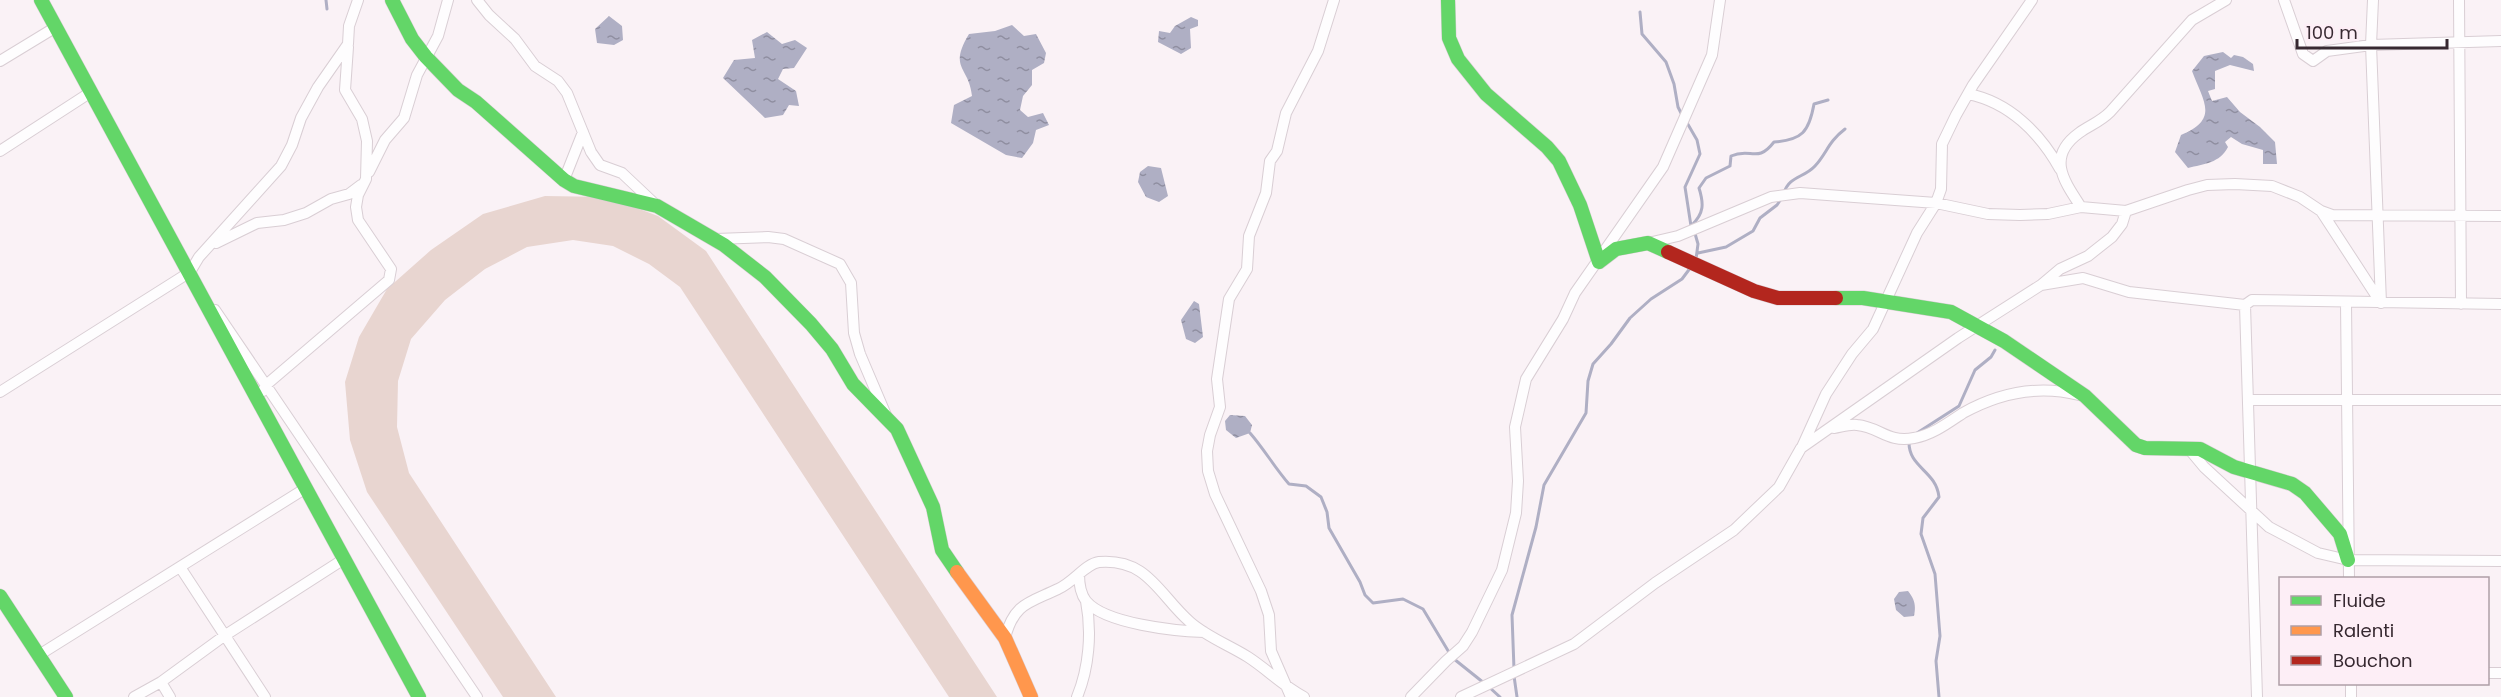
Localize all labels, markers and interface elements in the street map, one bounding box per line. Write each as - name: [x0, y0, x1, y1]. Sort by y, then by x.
- scale bar: [2297, 12, 2447, 50]
- text: 100 m: [2306, 20, 2358, 45]
- legend: [2279, 577, 2489, 685]
- text: Fluide: [2333, 588, 2386, 613]
- text: Ralenti: [2333, 618, 2394, 643]
- text: Bouchon: [2333, 648, 2413, 673]

